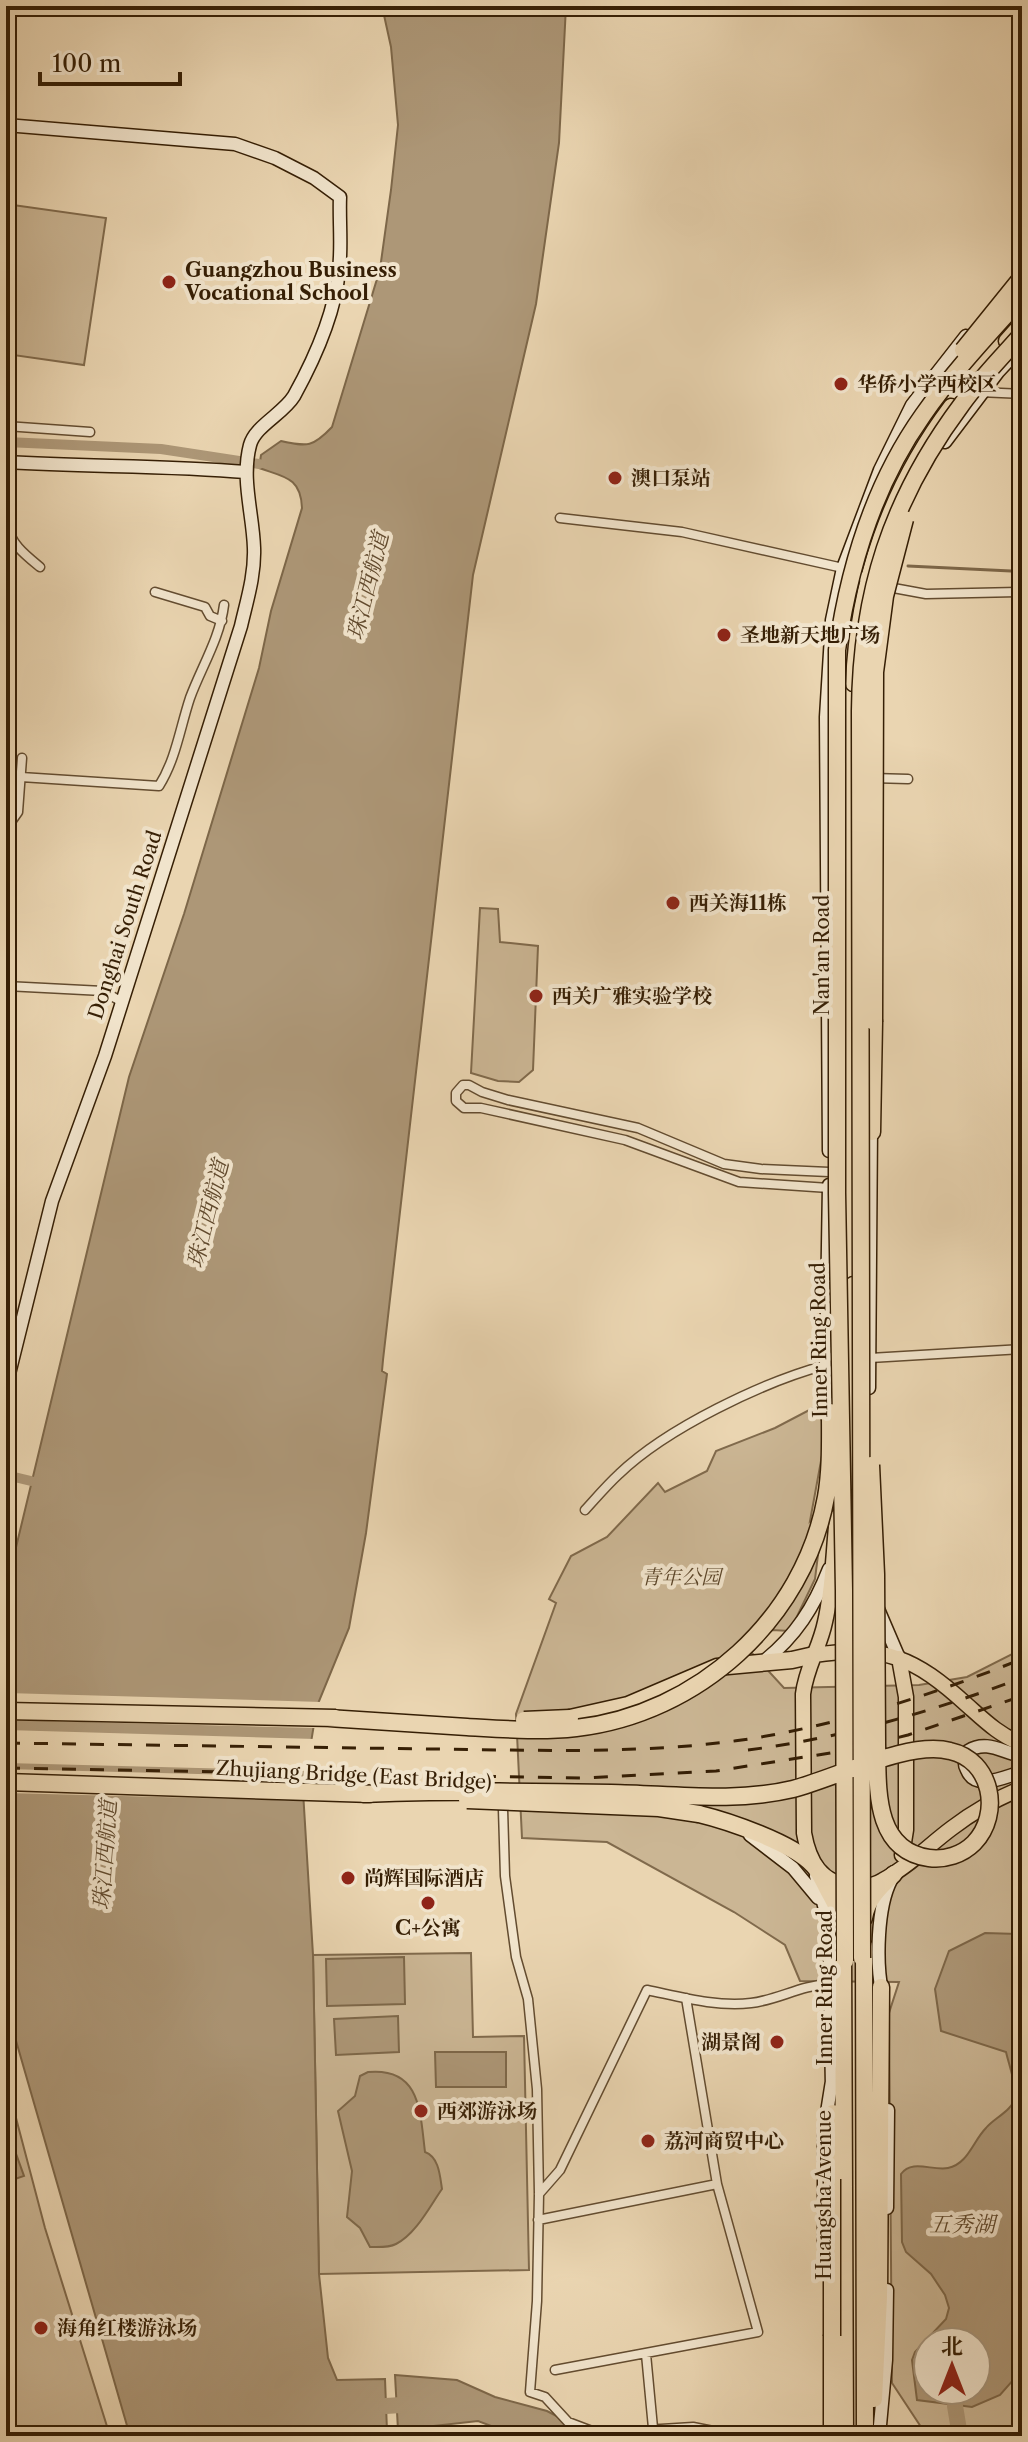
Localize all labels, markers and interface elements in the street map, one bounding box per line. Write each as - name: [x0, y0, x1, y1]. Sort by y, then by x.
- scale bar: [40, 36, 180, 86]
- text: 100 m: [52, 49, 121, 78]
- place label: Guangzhou Business Vocational School: [184, 258, 397, 305]
- marker: Guangzhou Business Vocational School: [160, 273, 178, 291]
- place label: 华侨小学西校区: [857, 372, 997, 396]
- marker: 华侨小学西校区: [832, 375, 850, 393]
- place label: 澳口泵站: [631, 466, 711, 490]
- marker: 澳口泵站: [606, 469, 624, 487]
- water label: 珠江西航道: [342, 526, 395, 643]
- place label: 圣地新天地广场: [740, 623, 880, 647]
- marker: 圣地新天地广场: [715, 626, 733, 644]
- street label: Donghai South Road: [83, 828, 167, 1022]
- place label: 西关海11栋: [689, 891, 787, 915]
- marker: 西关海11栋: [664, 894, 682, 912]
- street label: Nan'an Road: [810, 895, 834, 1015]
- place label: 西关广雅实验学校: [552, 984, 712, 1008]
- marker: 西关广雅实验学校: [527, 987, 545, 1005]
- water label: 珠江西航道: [182, 1154, 235, 1271]
- street label: Inner Ring Road: [806, 1262, 832, 1418]
- park label: 青年公园: [641, 1565, 724, 1589]
- street label: Zhujiang Bridge (East Bridge): [216, 1756, 492, 1794]
- water label: 珠江西航道: [88, 1796, 123, 1911]
- place label: 尚辉国际酒店: [364, 1866, 484, 1890]
- marker: 尚辉国际酒店: [339, 1869, 357, 1887]
- marker: C+公寓: [419, 1894, 437, 1912]
- street label: Inner Ring Road: [813, 1910, 837, 2066]
- place label: C+公寓: [395, 1916, 461, 1940]
- place label: 湖景阁: [701, 2030, 761, 2054]
- marker: 湖景阁: [768, 2033, 786, 2051]
- place label: 西郊游泳场: [437, 2099, 537, 2123]
- marker: 西郊游泳场: [412, 2102, 430, 2120]
- street label: Huangsha Avenue: [812, 2110, 836, 2280]
- place label: 荔河商贸中心: [664, 2129, 784, 2153]
- marker: 荔河商贸中心: [639, 2132, 657, 2150]
- water label: 五秀湖: [929, 2211, 999, 2238]
- place label: 海角红楼游泳场: [57, 2316, 197, 2340]
- marker: 海角红楼游泳场: [32, 2319, 50, 2337]
- north arrow: [912, 2326, 992, 2406]
- text: 北: [941, 2333, 963, 2360]

